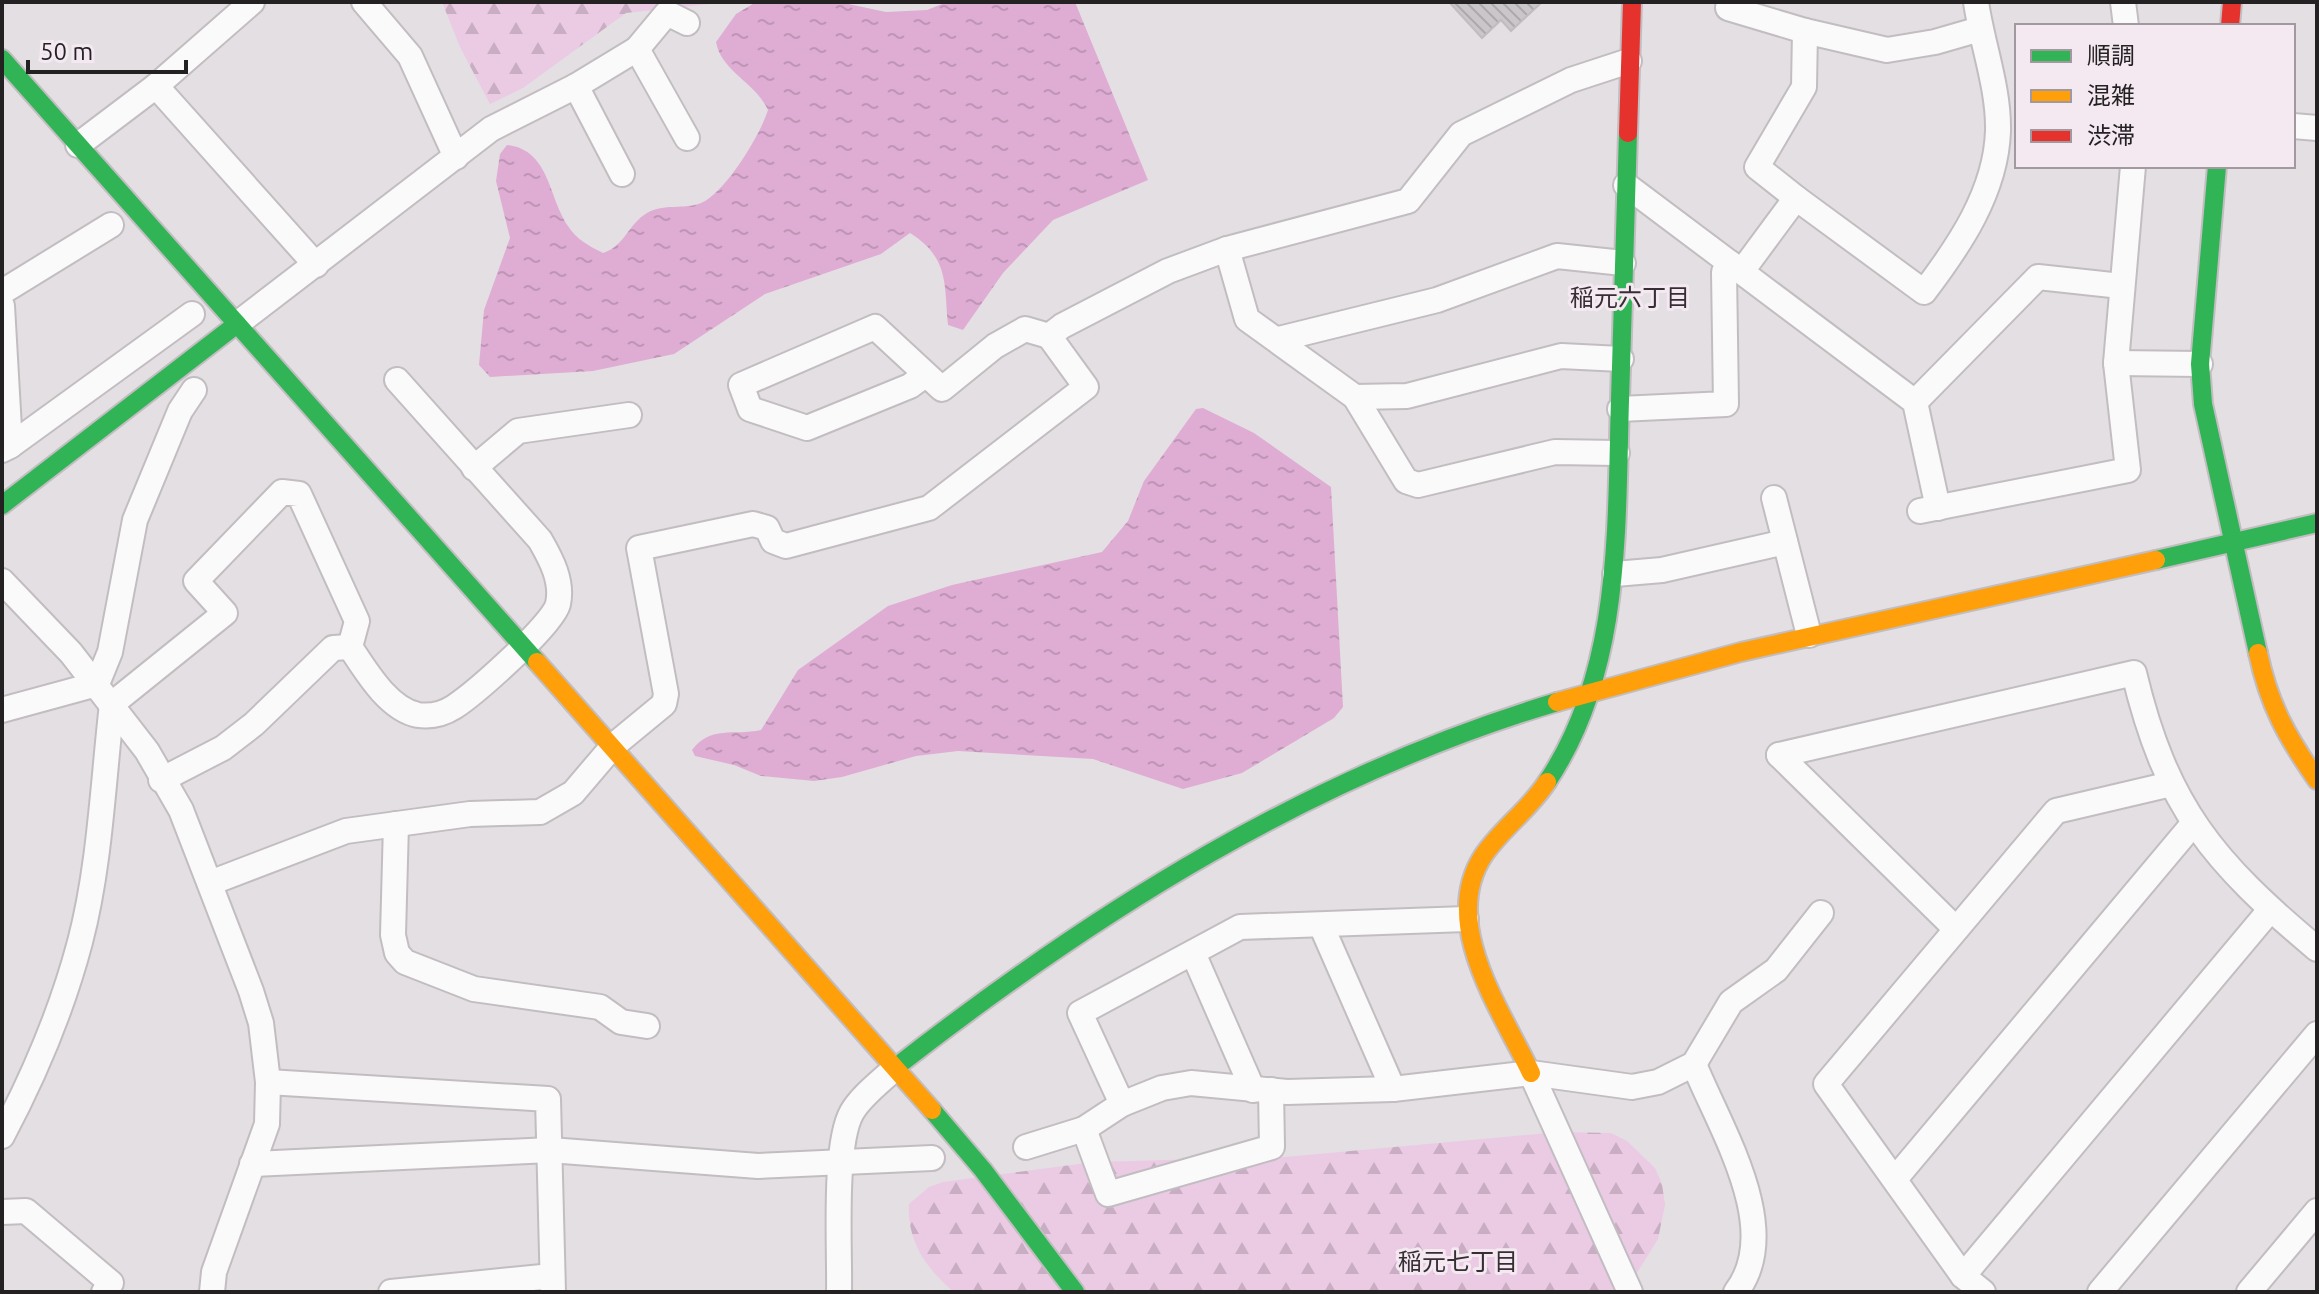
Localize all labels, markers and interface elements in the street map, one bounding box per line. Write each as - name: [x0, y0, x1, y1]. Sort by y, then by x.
- scale bar: [28, 24, 186, 74]
- legend: [2015, 24, 2295, 168]
- text: 50 m: [40, 38, 93, 65]
- text: 順調: [2087, 42, 2135, 69]
- text: 混雑: [2087, 82, 2135, 109]
- text: 渋滞: [2087, 122, 2135, 149]
- district label: 稲元六丁目: [1570, 284, 1690, 311]
- district label: 稲元七丁目: [1398, 1248, 1518, 1275]

